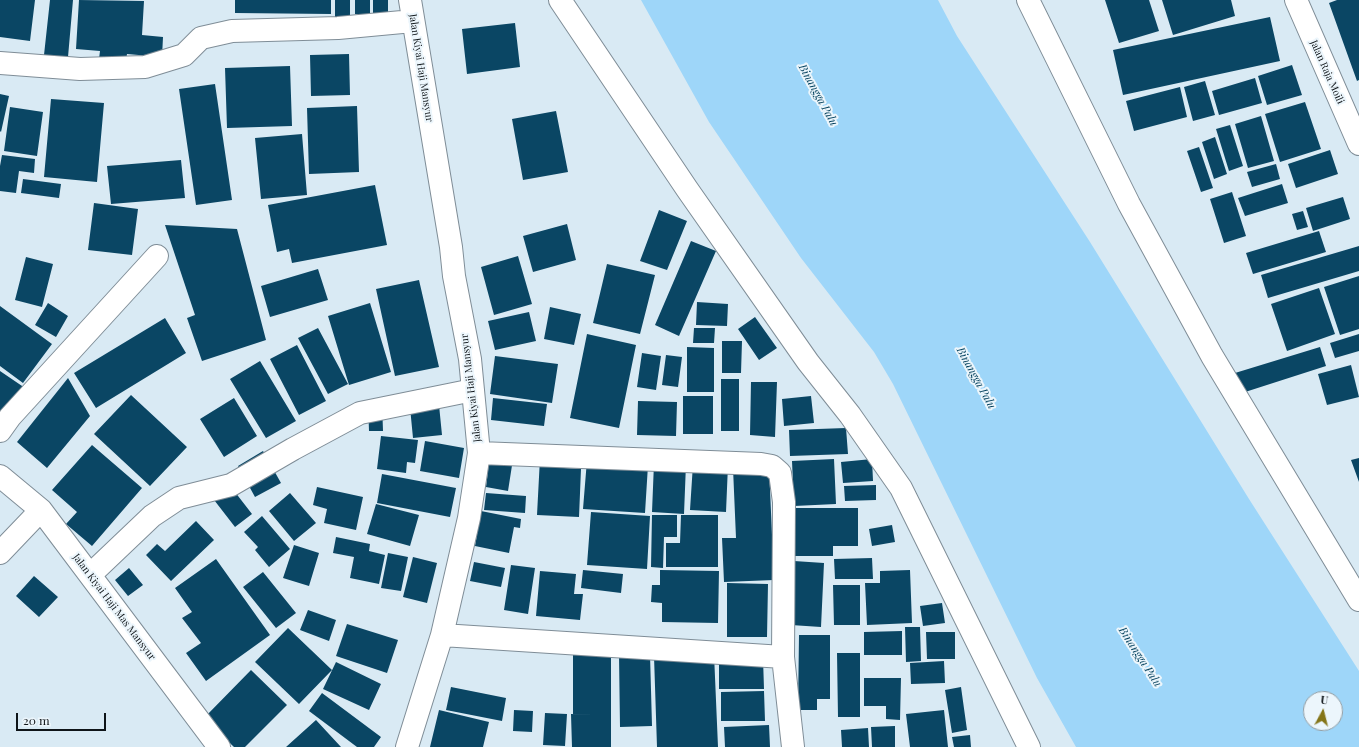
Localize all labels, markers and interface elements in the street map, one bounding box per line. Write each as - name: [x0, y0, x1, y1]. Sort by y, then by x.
- street label: Jalan Kiyai Haji Mansyur: [407, 13, 435, 123]
- street label: Jalan Raja Moili: [1308, 38, 1346, 106]
- water label: Binangga Palu: [796, 62, 840, 128]
- street label: Jalan Kiyai Haji Mansyur: [458, 333, 484, 443]
- water label: Binangga Palu: [954, 345, 998, 411]
- street label: Jalan Kiyai Haji Mas Mansyur: [70, 552, 158, 662]
- water label: Binangga Palu: [1116, 625, 1164, 689]
- north arrow: [1303, 691, 1343, 731]
- text: U: [1320, 692, 1329, 707]
- scale bar: [18, 705, 108, 731]
- text: 20 m: [23, 712, 50, 728]

